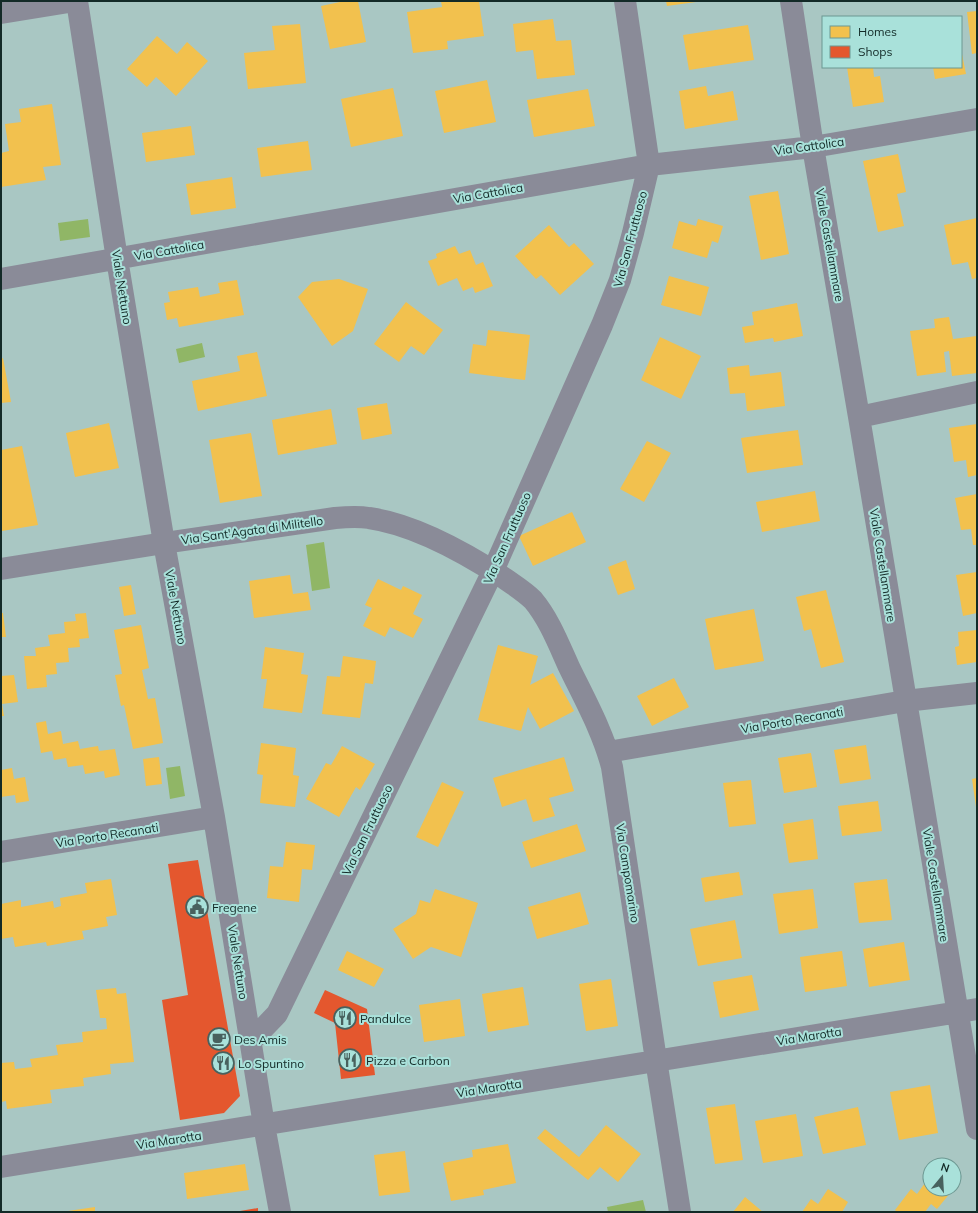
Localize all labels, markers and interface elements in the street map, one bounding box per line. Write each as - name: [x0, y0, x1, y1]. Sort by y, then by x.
- legend: [822, 16, 962, 68]
- text: Homes: [858, 24, 897, 39]
- text: Shops: [858, 44, 893, 59]
- street label: Via Cattolica: [773, 134, 845, 158]
- street label: Via Cattolica: [452, 179, 524, 207]
- street label: Viale Castellammare: [813, 187, 847, 303]
- street label: Via San Fruttuoso: [610, 189, 650, 289]
- street label: Via Cattolica: [133, 236, 205, 264]
- street label: Viale Nettuno: [109, 249, 135, 326]
- street label: Via San Fruttuoso: [480, 490, 534, 586]
- street label: Viale Castellammare: [867, 507, 899, 623]
- street label: Via Sant'Agata di Militello: [180, 513, 324, 547]
- street label: Viale Nettuno: [162, 569, 190, 646]
- street label: Via Porto Recanati: [740, 704, 845, 736]
- street label: Via San Fruttuoso: [339, 782, 396, 878]
- street label: Via Porto Recanati: [55, 819, 160, 851]
- street label: Via Campomarino: [613, 822, 643, 924]
- street label: Viale Castellammare: [920, 827, 952, 943]
- public building icon: Fregene: [184, 894, 210, 920]
- place label: Fregene: [212, 900, 257, 915]
- street label: Viale Nettuno: [225, 924, 251, 1001]
- restaurant icon: Pandulce: [332, 1005, 358, 1031]
- place label: Pandulce: [360, 1011, 411, 1026]
- street label: Via Marotta: [775, 1023, 843, 1049]
- cafe icon: Des Amis: [206, 1026, 232, 1052]
- place label: Des Amis: [234, 1032, 287, 1047]
- restaurant icon: Pizza e Carbon: [337, 1047, 363, 1073]
- restaurant icon: Lo Spuntino: [210, 1050, 236, 1076]
- place label: Pizza e Carbon: [366, 1053, 450, 1068]
- place label: Lo Spuntino: [238, 1056, 304, 1071]
- street label: Via Marotta: [455, 1075, 523, 1101]
- street label: Via Marotta: [135, 1127, 203, 1153]
- north arrow: [922, 1157, 962, 1197]
- text: N: [939, 1160, 951, 1175]

